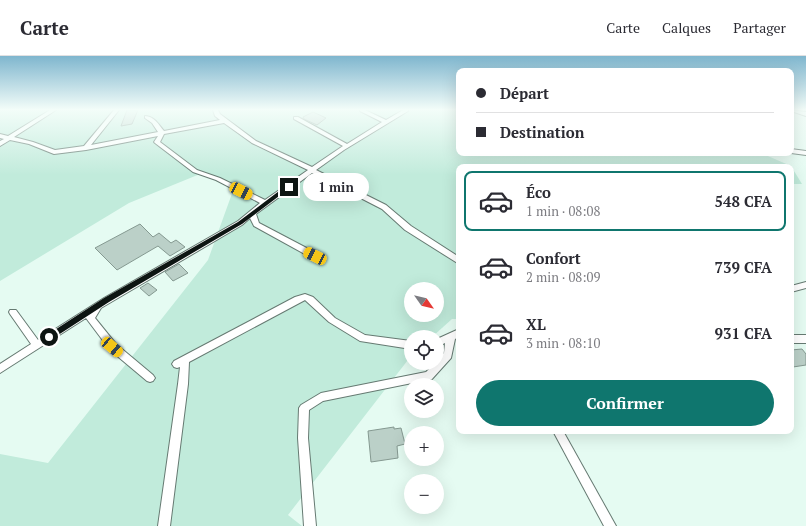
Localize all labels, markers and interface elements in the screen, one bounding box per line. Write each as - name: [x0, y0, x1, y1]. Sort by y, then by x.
- text: Carte: [20, 15, 69, 40]
- text: Carte: [606, 18, 640, 37]
- text: Calques: [662, 18, 711, 37]
- text: Partager: [733, 18, 786, 37]
- text: Départ: [500, 83, 549, 103]
- text: Destination: [500, 122, 584, 142]
- callout: 1 min: [303, 173, 369, 201]
- route end: [280, 178, 298, 196]
- text: 1 min: [318, 178, 354, 196]
- car: [228, 180, 254, 202]
- text: Éco: [526, 182, 551, 202]
- icon: car: [478, 183, 514, 219]
- text: 548 CFA: [715, 191, 772, 211]
- text: 1 min · 08:08: [526, 202, 600, 220]
- car: [302, 245, 328, 267]
- text: Confort: [526, 248, 581, 268]
- icon: car: [478, 249, 514, 285]
- text: 739 CFA: [715, 257, 772, 277]
- text: 2 min · 08:09: [526, 268, 600, 286]
- north arrow: [404, 282, 444, 322]
- map controls: [404, 282, 444, 514]
- text: XL: [526, 314, 546, 334]
- icon: car: [478, 315, 514, 351]
- text: 931 CFA: [715, 323, 772, 343]
- route start: [40, 328, 58, 346]
- button: locate: [404, 330, 444, 370]
- text: 3 min · 08:10: [526, 334, 600, 352]
- car: [99, 335, 125, 359]
- button: layers: [404, 378, 444, 418]
- button: Confirmer: [476, 380, 774, 426]
- button: +: [404, 426, 444, 466]
- button: −: [404, 474, 444, 514]

